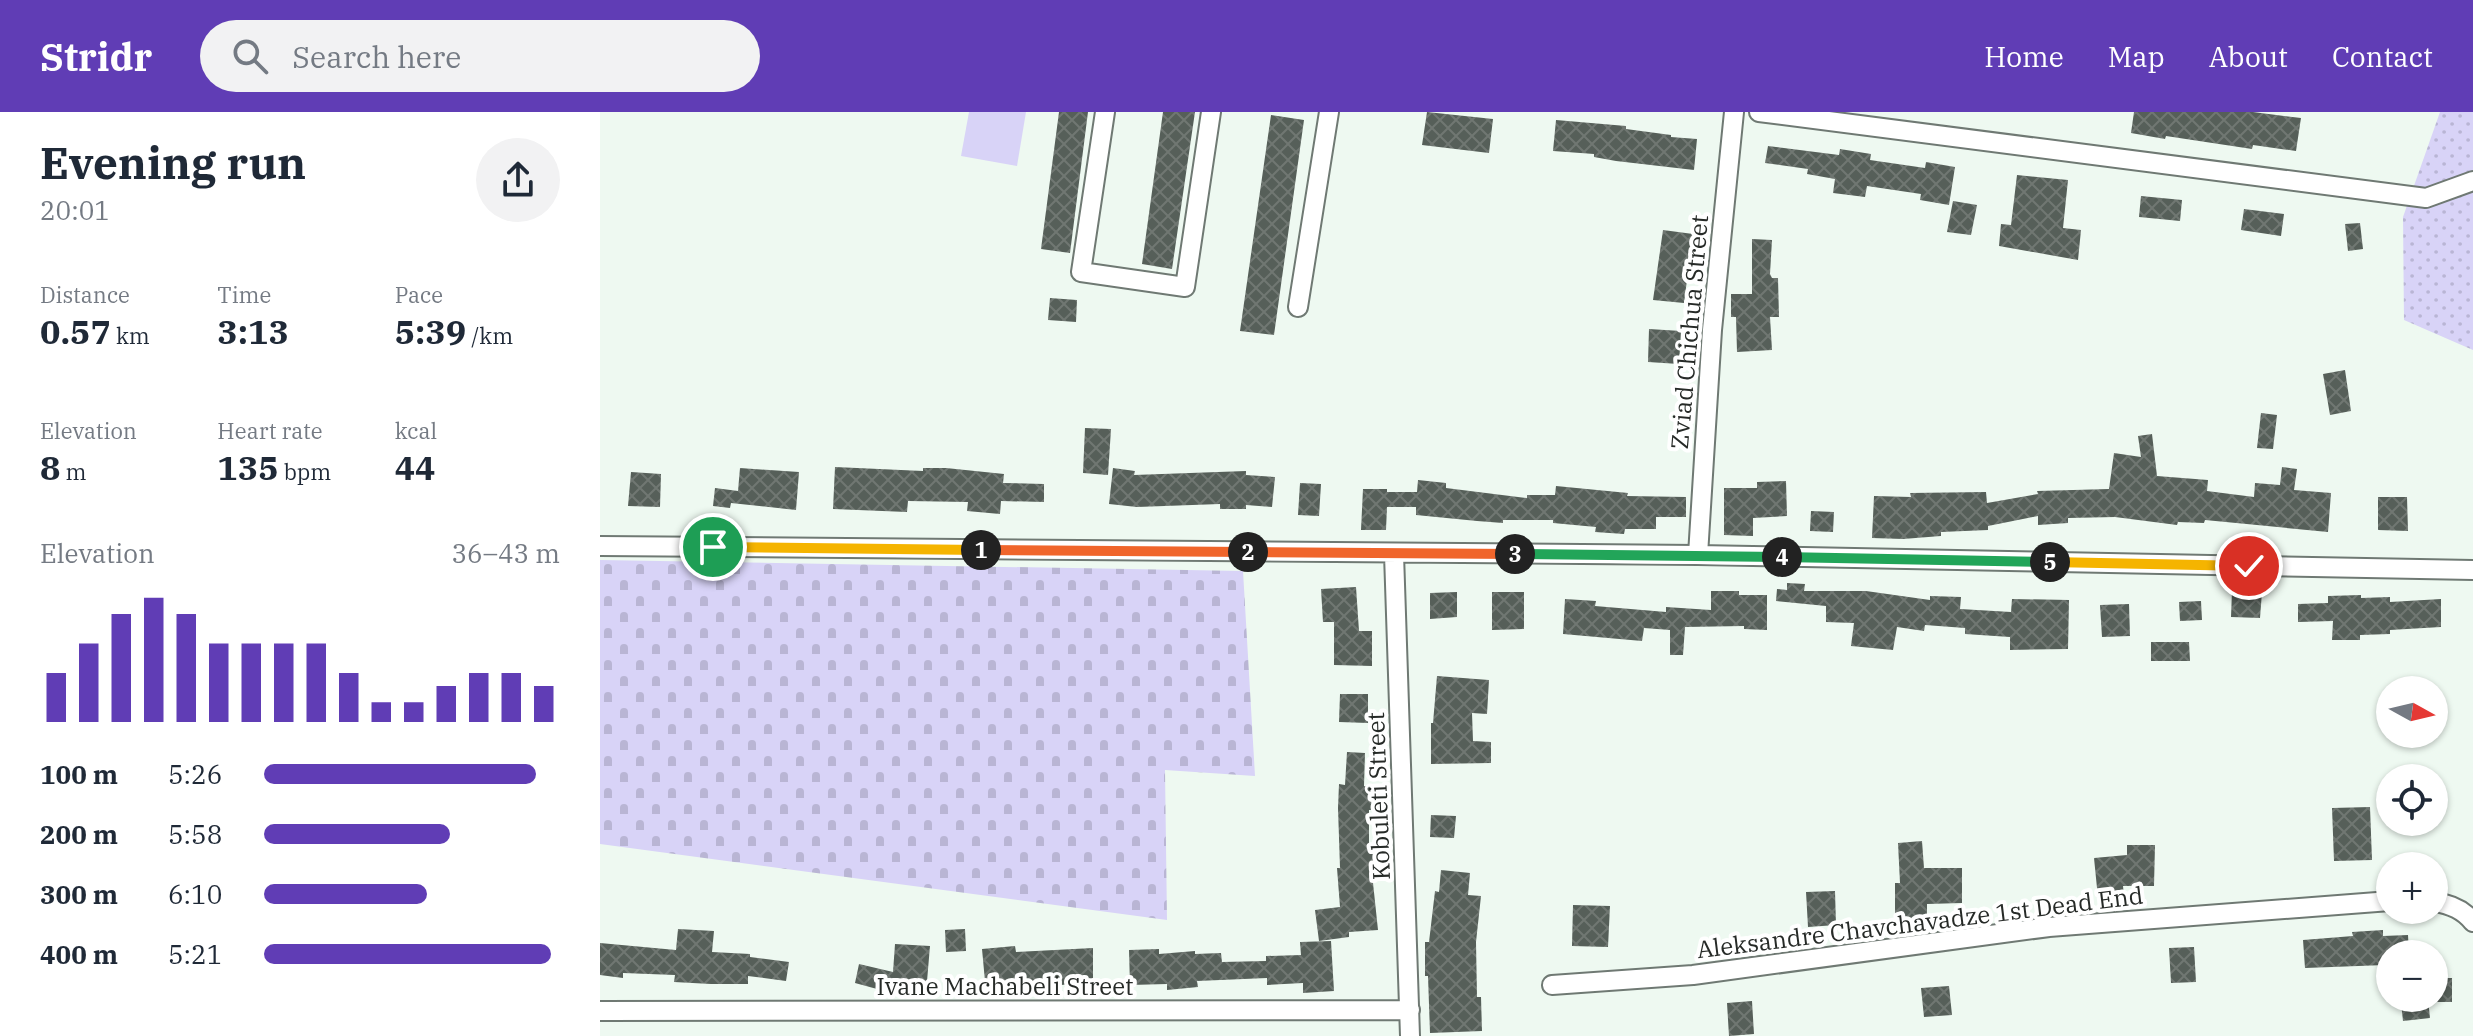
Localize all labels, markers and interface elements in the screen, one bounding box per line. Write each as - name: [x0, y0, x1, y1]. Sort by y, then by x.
- search box: [200, 20, 760, 92]
- text: Stridr: [40, 32, 152, 81]
- icon: search: [228, 34, 272, 78]
- text: Search here: [292, 37, 461, 76]
- text: Home: [1984, 38, 2064, 75]
- text: Map: [2108, 38, 2165, 75]
- text: About: [2209, 38, 2288, 75]
- text: Contact: [2332, 38, 2433, 75]
- text: Evening run: [40, 134, 306, 191]
- button: share: [476, 138, 560, 222]
- text: 20:01: [40, 193, 110, 227]
- street label: Zviad Chichua Street: [1663, 213, 1715, 451]
- text: Distance: [40, 280, 130, 309]
- text: Time: [217, 280, 271, 309]
- text: Pace: [395, 280, 443, 309]
- text: 0.57: [40, 309, 111, 353]
- text: 3:13: [217, 309, 289, 353]
- text: 5:39: [395, 309, 466, 353]
- text: km: [111, 321, 150, 350]
- text: /km: [466, 321, 513, 350]
- text: Elevation: [40, 416, 137, 445]
- text: Heart rate: [217, 416, 323, 445]
- text: kcal: [395, 416, 437, 445]
- text: 8: [40, 445, 60, 489]
- text: 135: [217, 445, 279, 489]
- text: 44: [395, 445, 435, 489]
- text: m: [60, 457, 86, 486]
- text: bpm: [279, 457, 331, 486]
- pin: [679, 513, 747, 581]
- icon: arrive: [691, 525, 735, 569]
- pin: 1: [961, 530, 1001, 570]
- pin: 2: [1228, 532, 1268, 572]
- pin: [2215, 532, 2283, 600]
- pin: 3: [1495, 534, 1535, 574]
- text: 1: [974, 535, 988, 564]
- text: Elevation: [40, 536, 155, 570]
- text: 36–43 m: [452, 536, 560, 570]
- text: 2: [1241, 537, 1255, 566]
- pin: 4: [1762, 537, 1802, 577]
- text: 3: [1508, 539, 1522, 568]
- text: 4: [1775, 542, 1789, 571]
- pin: 5: [2030, 542, 2070, 582]
- icon: check: [2227, 544, 2271, 588]
- text: 5: [2043, 547, 2057, 576]
- north arrow: [2376, 676, 2448, 748]
- map controls: [2376, 676, 2448, 1012]
- street label: Kobuleti Street: [1359, 711, 1397, 881]
- text: 100 m: [40, 757, 118, 791]
- text: 5:26: [168, 757, 222, 791]
- button: locate: [2376, 764, 2448, 836]
- text: 200 m: [40, 817, 118, 851]
- text: 5:58: [168, 817, 222, 851]
- button: +: [2376, 852, 2448, 924]
- text: 300 m: [40, 877, 118, 911]
- text: 6:10: [168, 877, 222, 911]
- street label: Aleksandre Chavchavadze 1st Dead End: [1695, 879, 2145, 965]
- text: 400 m: [40, 937, 118, 971]
- text: 5:21: [168, 937, 222, 971]
- button: −: [2376, 940, 2448, 1012]
- street label: Ivane Machabeli Street: [876, 970, 1134, 1002]

